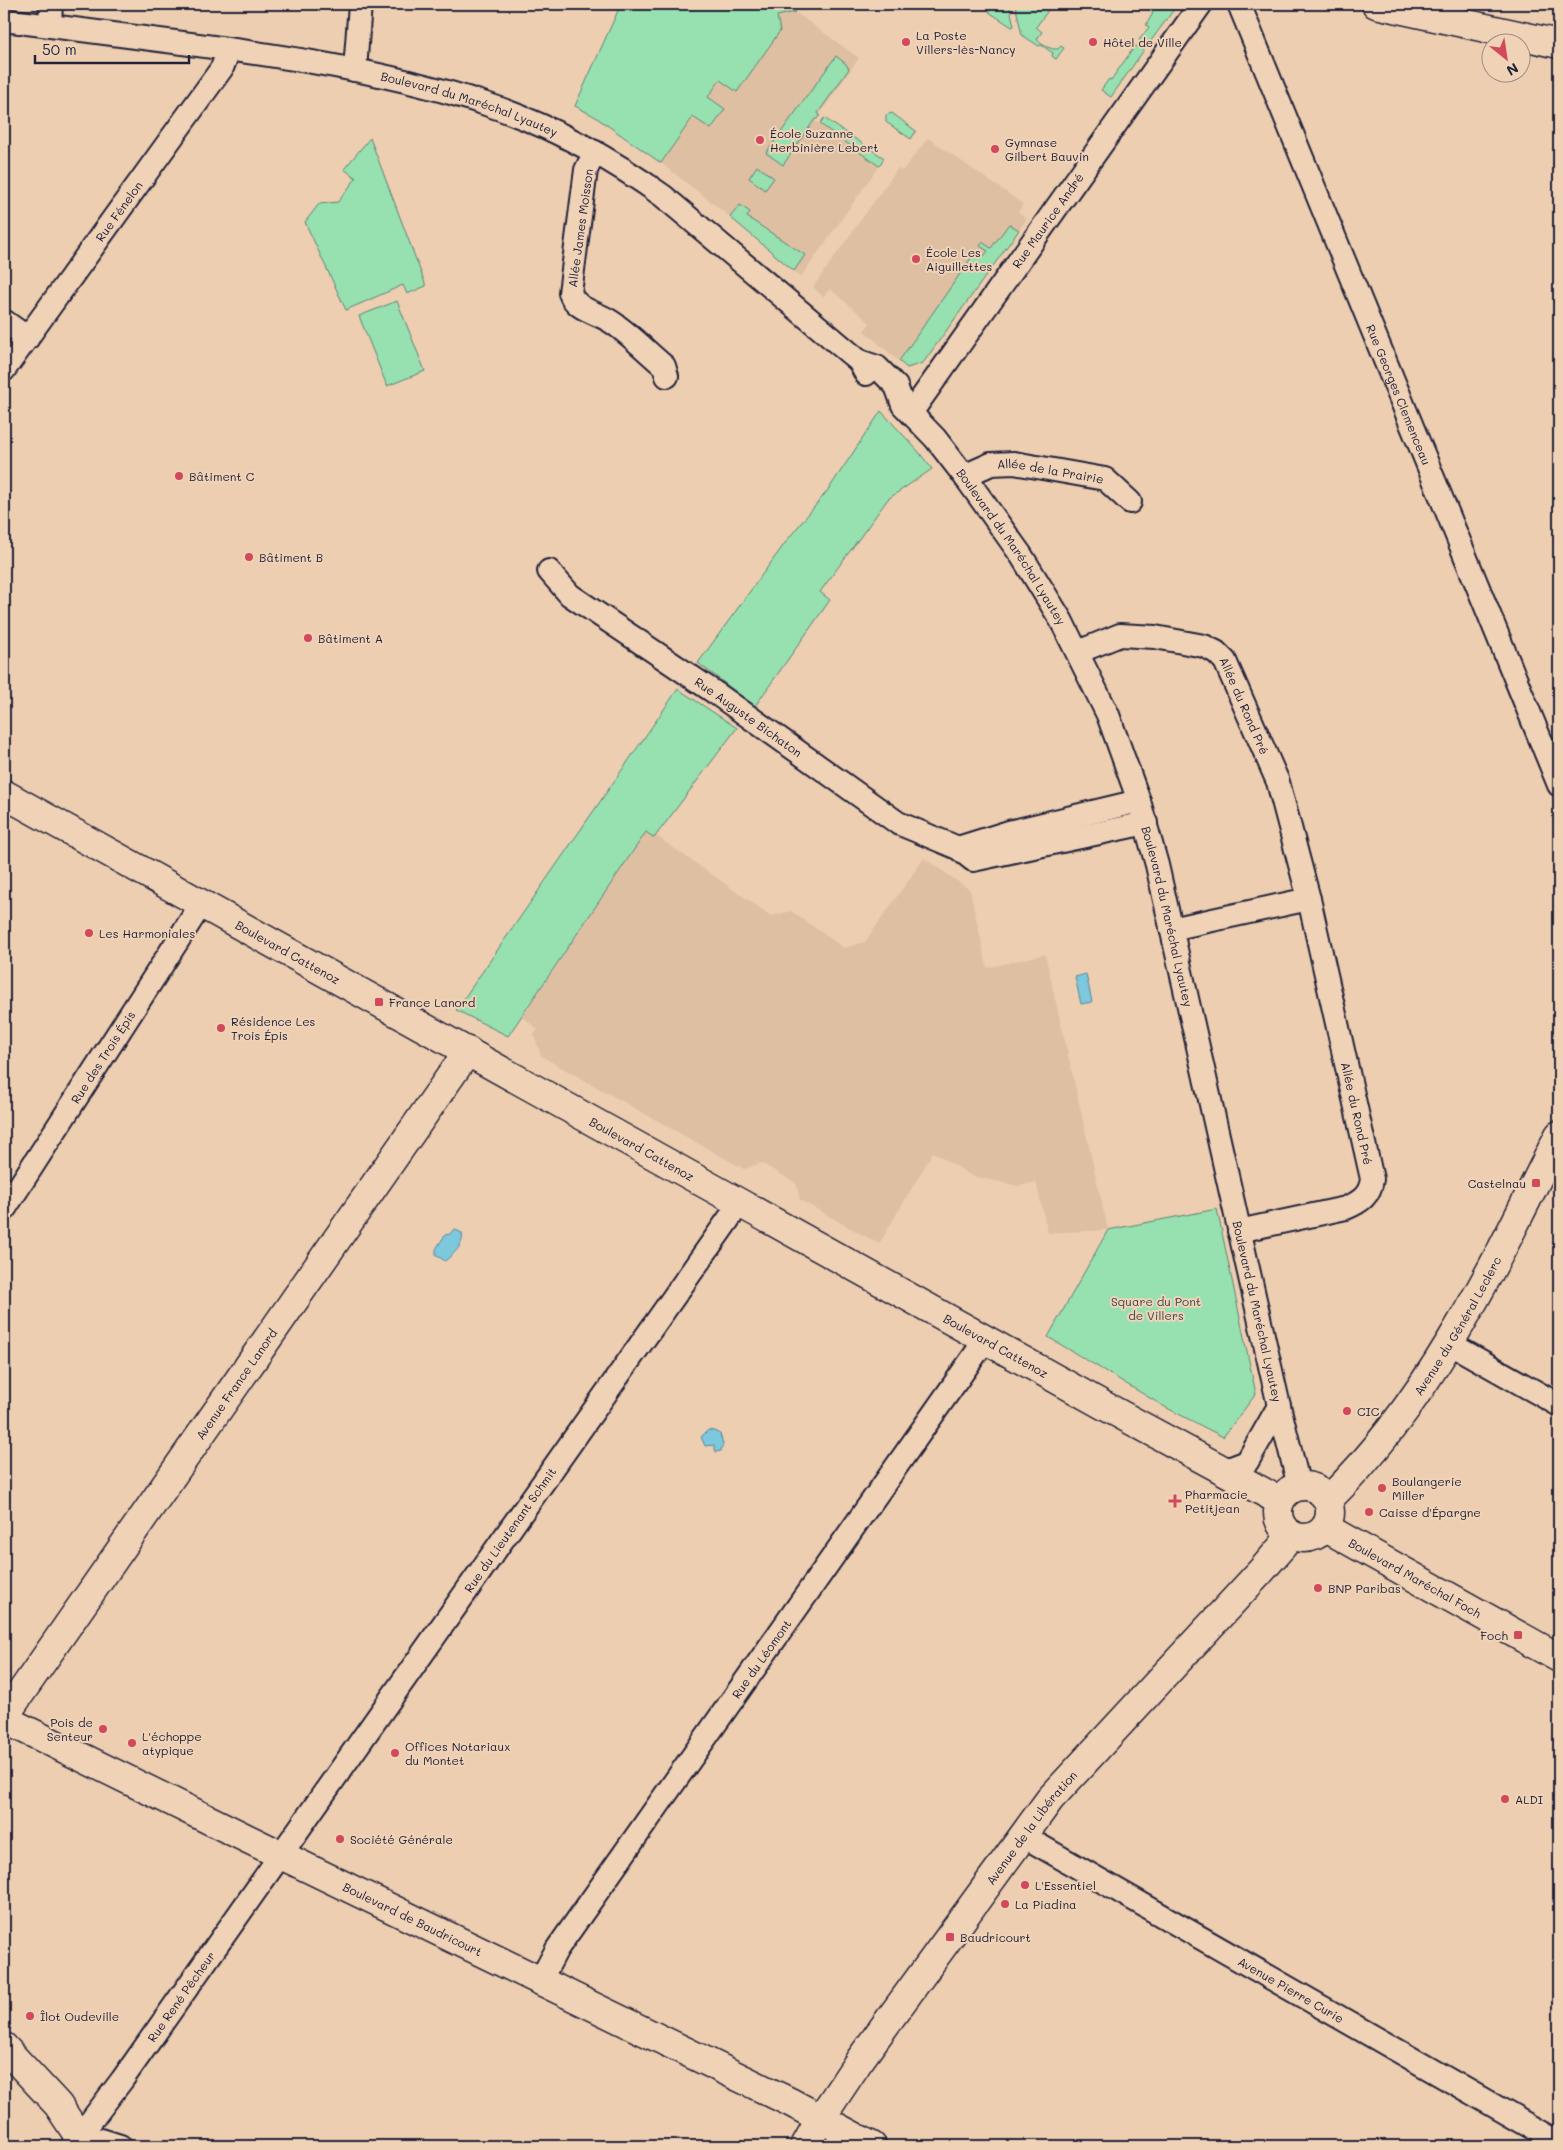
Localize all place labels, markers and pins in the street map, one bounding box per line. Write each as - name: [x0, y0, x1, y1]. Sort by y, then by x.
- place label: La Poste Villers-lès-Nancy: [916, 27, 1016, 57]
- place label: Hôtel de Ville: [1103, 34, 1182, 50]
- marker: La Poste Villers-lès-Nancy: [900, 36, 912, 48]
- marker: Hôtel de Ville: [1087, 36, 1099, 48]
- place label: École Suzanne Herbinière Lebert: [770, 125, 878, 155]
- marker: École Suzanne Herbinière Lebert: [754, 134, 766, 146]
- place label: Gymnase Gilbert Bauvin: [1005, 134, 1089, 164]
- marker: Gymnase Gilbert Bauvin: [989, 143, 1001, 155]
- place label: École Les Aiguillettes: [926, 244, 993, 274]
- marker: École Les Aiguillettes: [910, 253, 922, 265]
- place label: Bâtiment C: [189, 468, 255, 484]
- marker: Bâtiment C: [173, 470, 185, 482]
- place label: Bâtiment B: [259, 549, 323, 565]
- marker: Bâtiment B: [243, 551, 255, 563]
- place label: Bâtiment A: [318, 630, 383, 646]
- marker: Bâtiment A: [302, 632, 314, 644]
- place label: Les Harmoniales: [99, 925, 195, 941]
- marker: Les Harmoniales: [83, 927, 95, 939]
- place label: France Lanord: [389, 994, 476, 1010]
- marker: France Lanord: [373, 996, 385, 1008]
- place label: Résidence Les Trois Épis: [231, 1013, 316, 1043]
- marker: Résidence Les Trois Épis: [215, 1022, 227, 1034]
- place label: Castelnau: [1468, 1175, 1526, 1191]
- marker: Castelnau: [1530, 1177, 1542, 1189]
- place label: CIC: [1357, 1403, 1380, 1419]
- marker: CIC: [1341, 1405, 1353, 1417]
- place label: Boulangerie Miller: [1392, 1473, 1462, 1503]
- marker: Boulangerie Miller: [1376, 1482, 1388, 1494]
- place label: Pharmacie Petitjean: [1185, 1486, 1248, 1516]
- marker: Pharmacie Petitjean: [1169, 1495, 1181, 1507]
- place label: Caisse d'Épargne: [1379, 1504, 1481, 1520]
- marker: Caisse d'Épargne: [1363, 1506, 1375, 1518]
- place label: BNP Paribas: [1328, 1580, 1401, 1596]
- marker: BNP Paribas: [1312, 1582, 1324, 1594]
- place label: Foch: [1480, 1627, 1508, 1643]
- marker: Foch: [1512, 1629, 1524, 1641]
- place label: Pois de Senteur: [47, 1714, 93, 1744]
- marker: Pois de Senteur: [97, 1723, 109, 1735]
- place label: L'échoppe atypique: [142, 1728, 202, 1758]
- marker: L'échoppe atypique: [126, 1737, 138, 1749]
- place label: Offices Notariaux du Montet: [405, 1738, 510, 1768]
- marker: Offices Notariaux du Montet: [389, 1747, 401, 1759]
- place label: ALDI: [1515, 1791, 1543, 1807]
- marker: ALDI: [1499, 1793, 1511, 1805]
- place label: Société Générale: [350, 1831, 453, 1847]
- marker: Société Générale: [334, 1833, 346, 1845]
- place label: L'Essentiel: [1035, 1877, 1096, 1893]
- marker: L'Essentiel: [1019, 1879, 1031, 1891]
- place label: La Piadina: [1015, 1896, 1077, 1912]
- marker: La Piadina: [999, 1898, 1011, 1910]
- place label: Baudricourt: [960, 1929, 1031, 1945]
- marker: Baudricourt: [944, 1931, 956, 1943]
- place label: Îlot Oudeville: [40, 2008, 119, 2024]
- marker: Îlot Oudeville: [24, 2010, 36, 2022]

